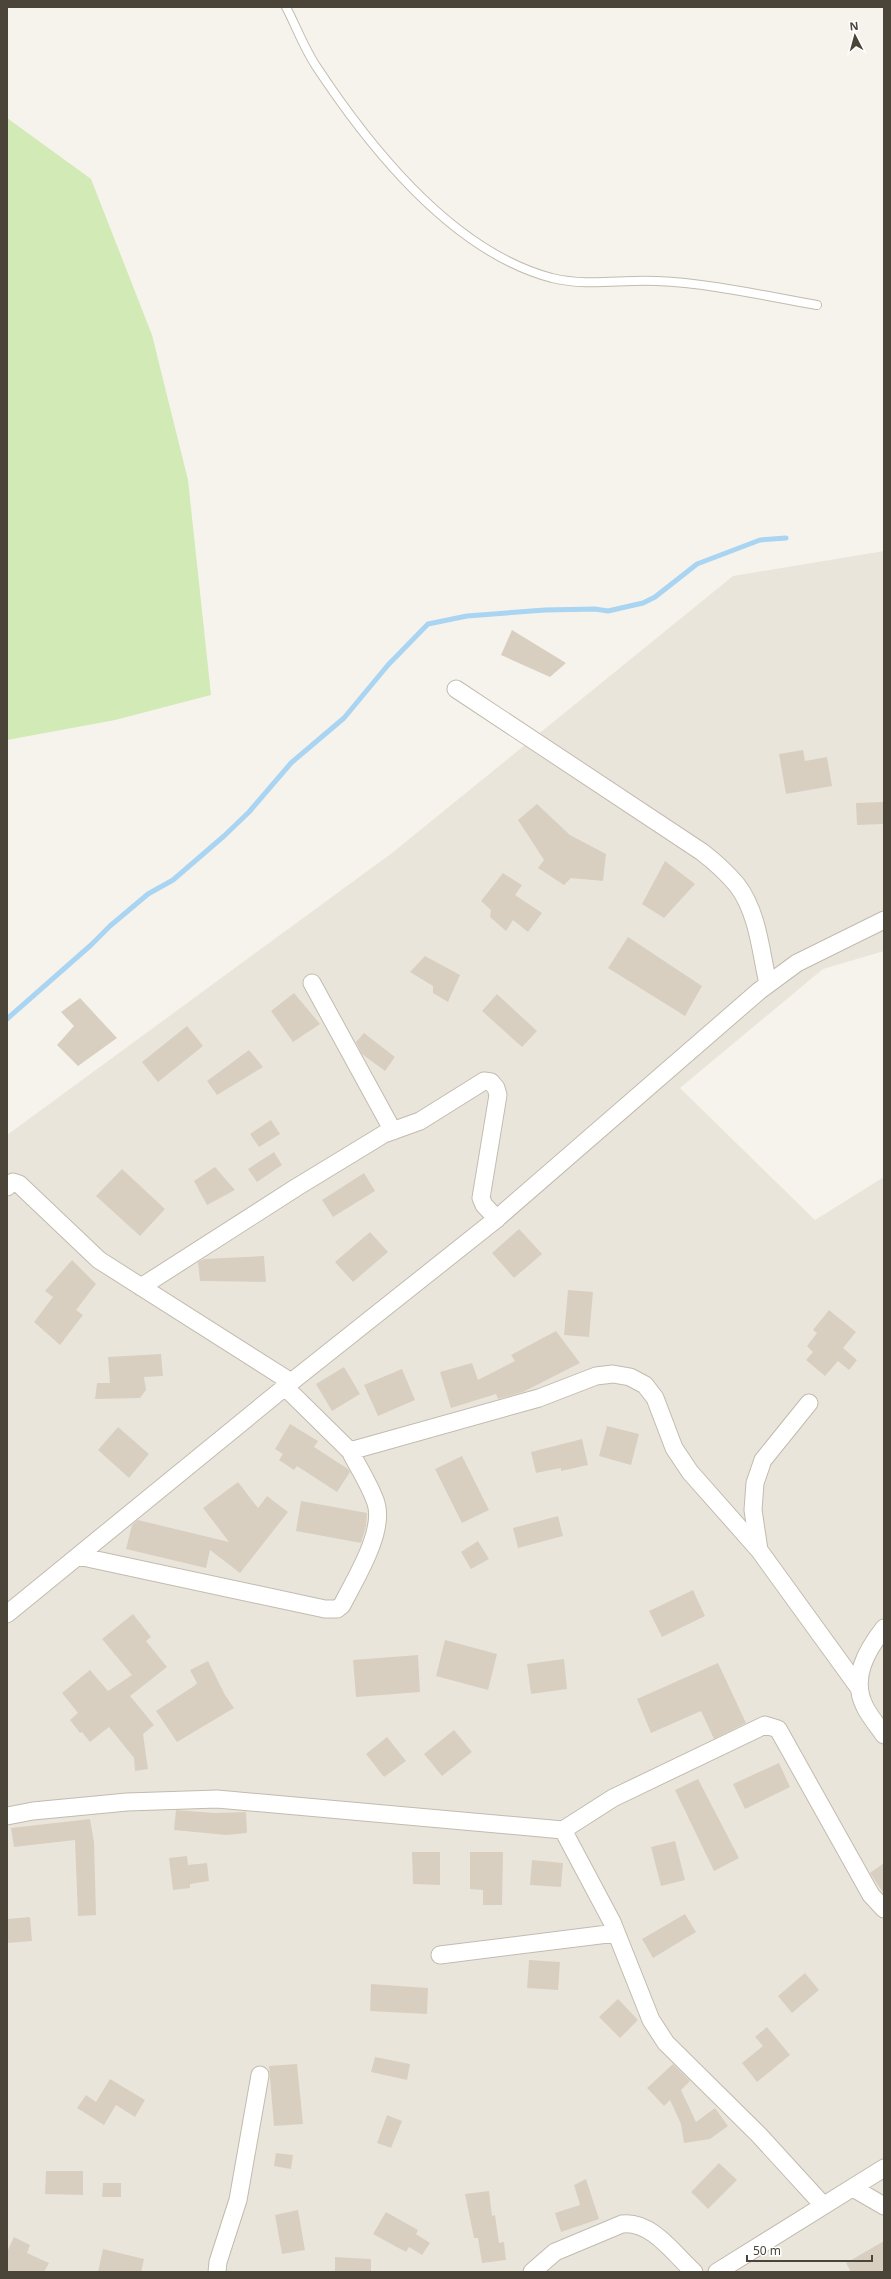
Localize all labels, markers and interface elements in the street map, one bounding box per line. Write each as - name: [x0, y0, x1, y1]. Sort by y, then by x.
- north arrow: [835, 16, 875, 56]
- text: N: [849, 18, 859, 33]
- scale bar: [747, 2237, 872, 2263]
- text: 50 m: [753, 2242, 781, 2259]

